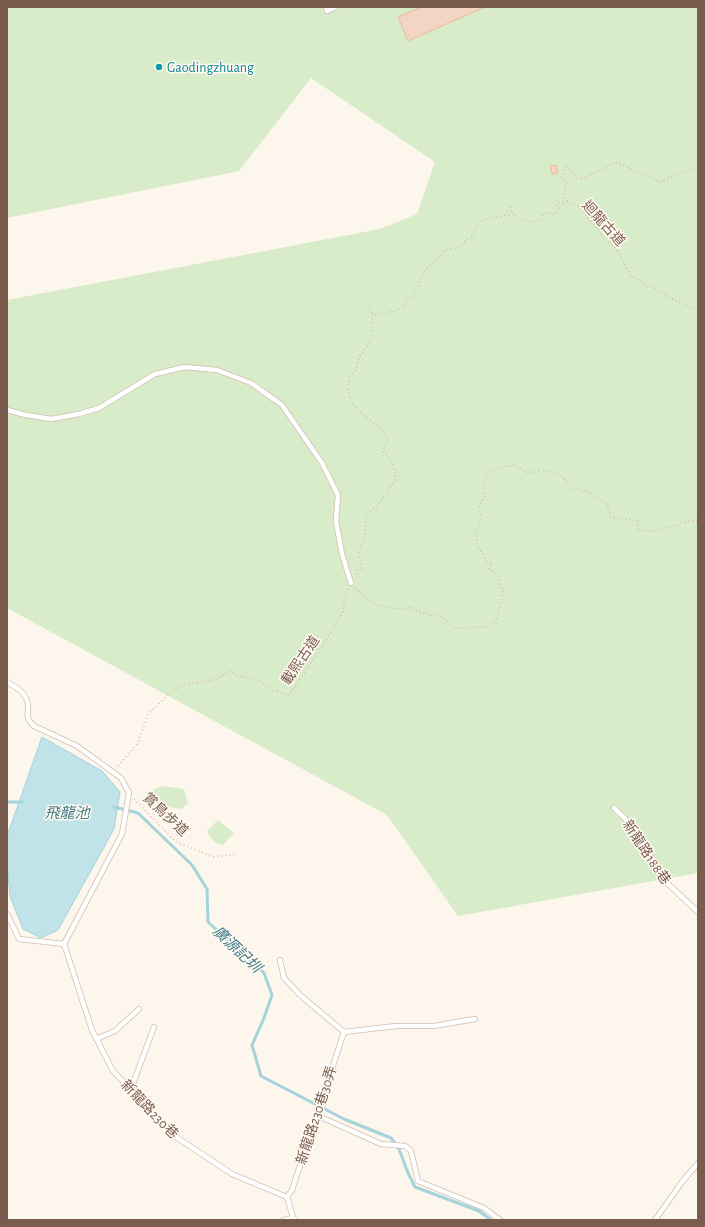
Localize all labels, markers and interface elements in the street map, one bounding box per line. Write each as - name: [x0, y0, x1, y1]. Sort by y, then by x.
- place label: Gaodingzhuang: [167, 61, 254, 75]
- marker: Gaodingzhuang: [154, 62, 164, 72]
- street label: 迴龍古道: [579, 197, 629, 249]
- street label: 載熙古道: [279, 633, 322, 688]
- street label: 賞鳥步道: [140, 790, 191, 839]
- water label: 飛龍池: [44, 805, 91, 821]
- street label: 新龍路188巷: [620, 817, 674, 887]
- water label: 廣源記圳: [210, 923, 266, 977]
- street label: 新龍路230巷30弄: [293, 1064, 339, 1166]
- street label: 新龍路230巷: [118, 1076, 182, 1142]

